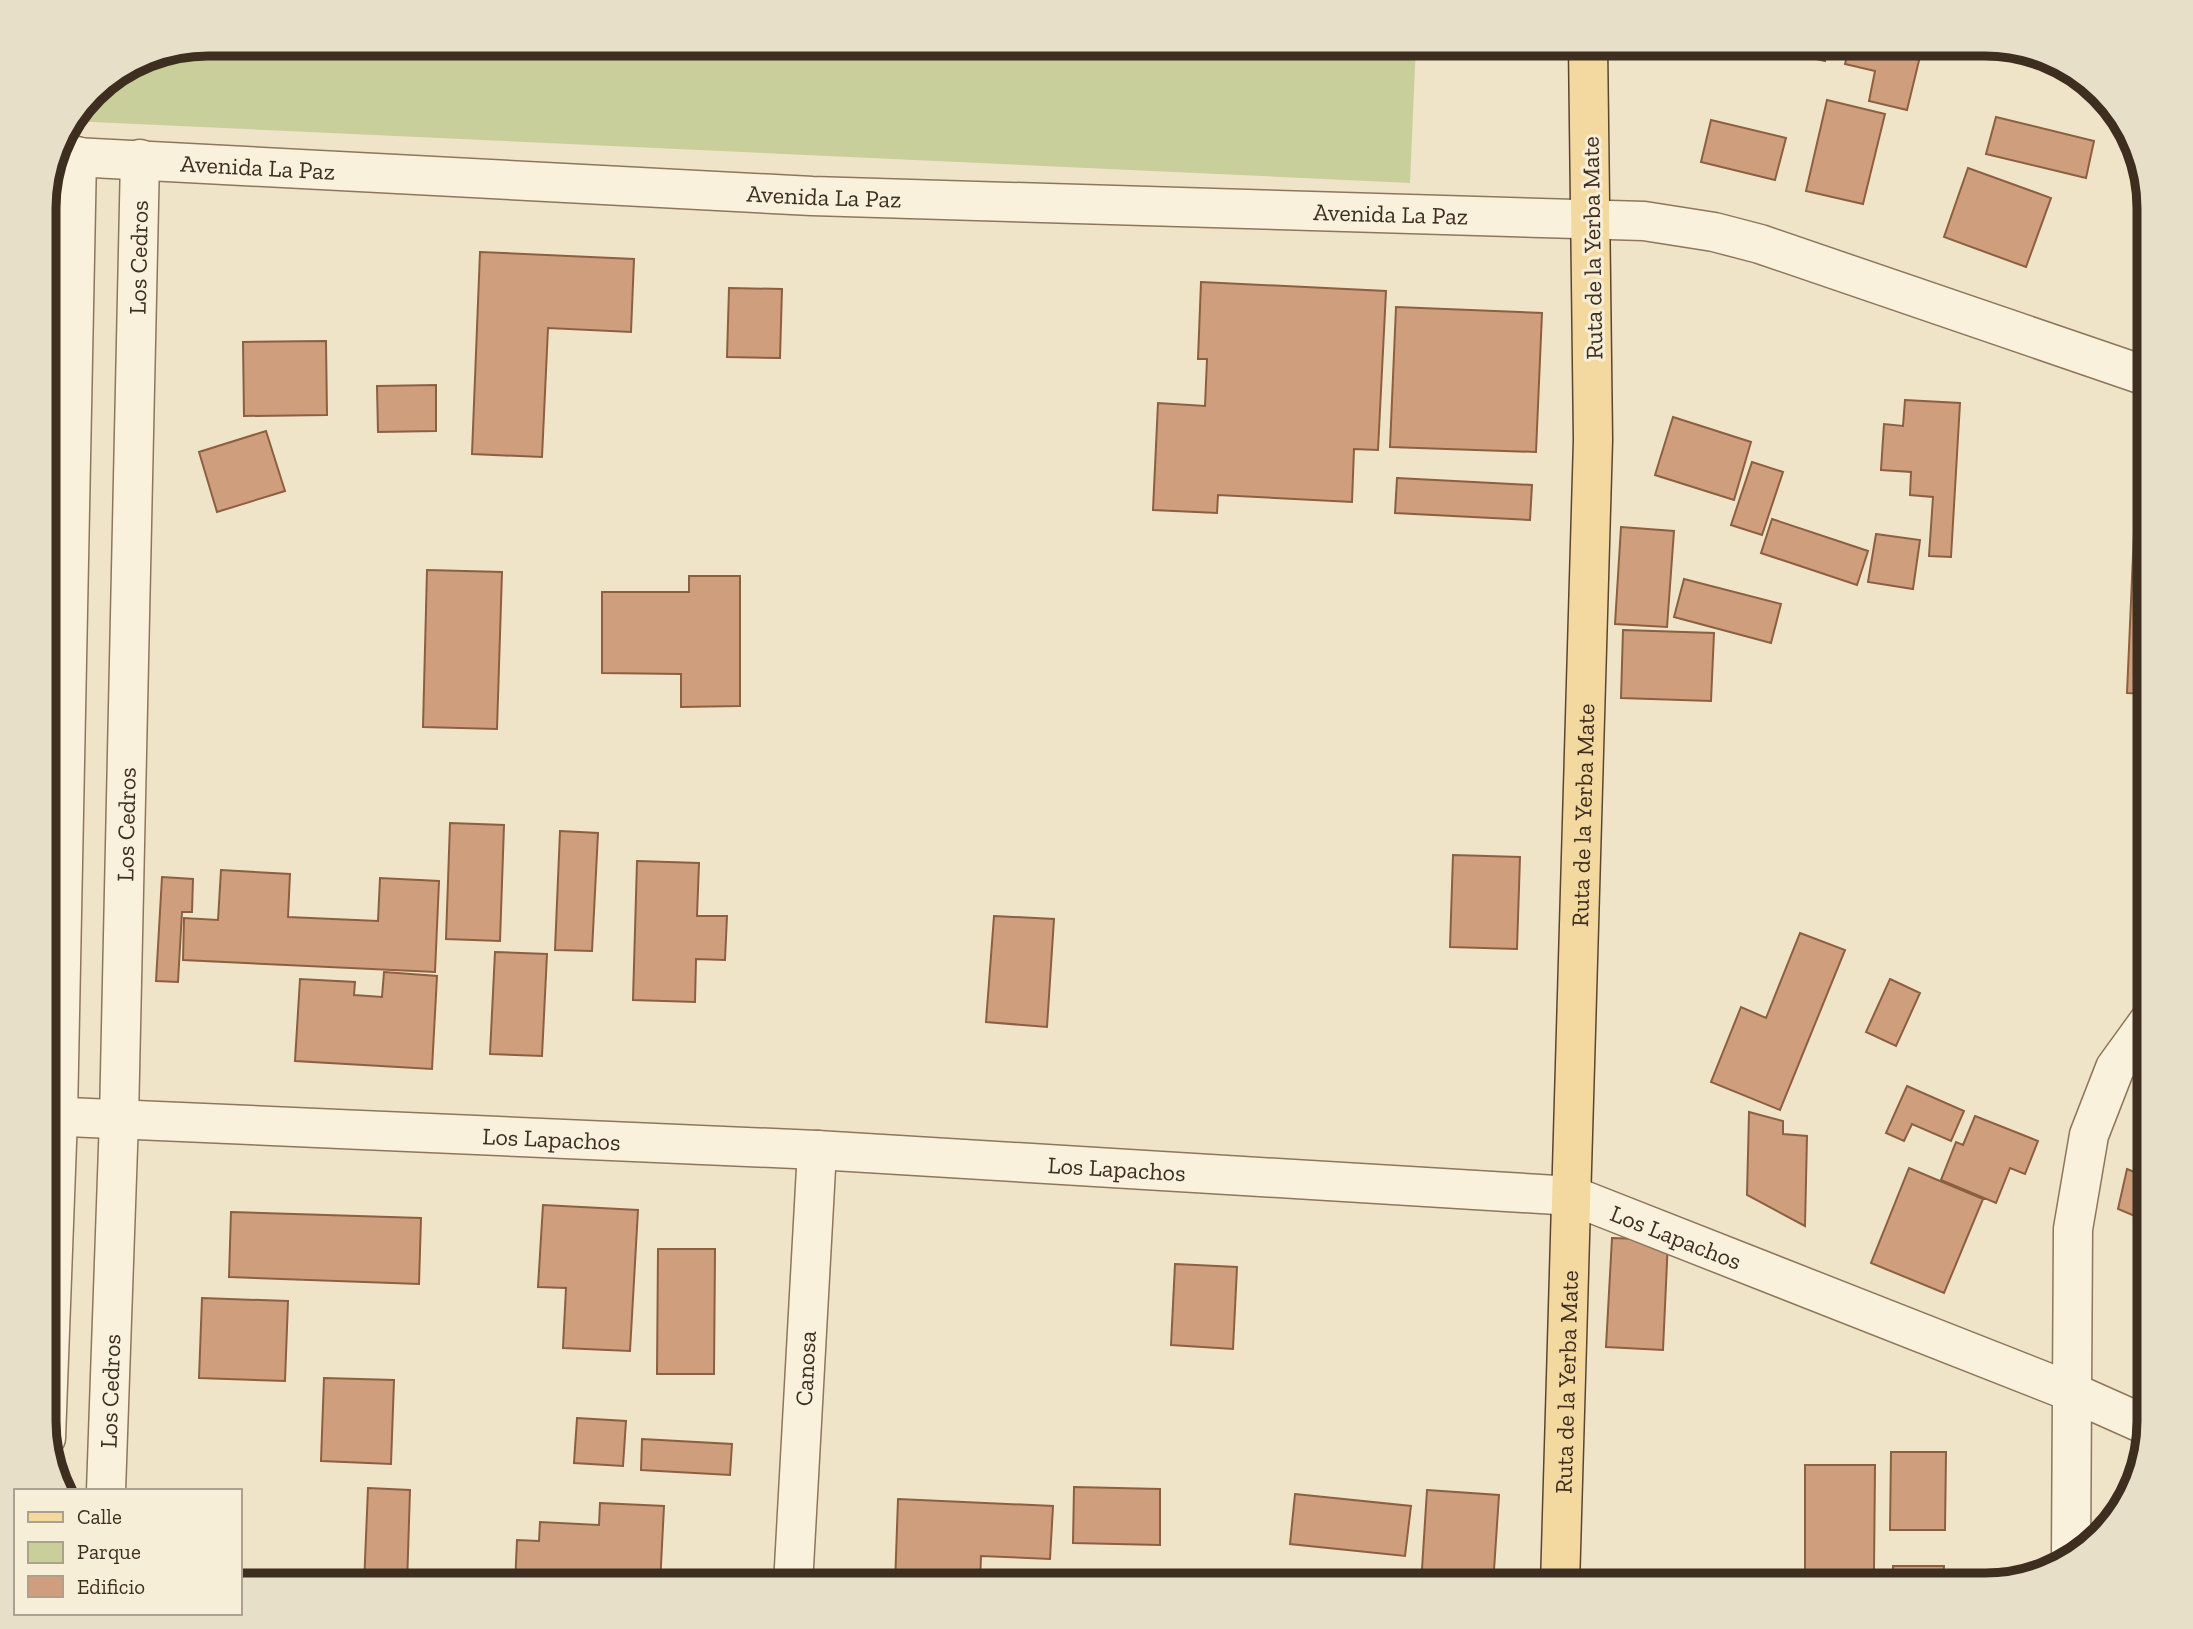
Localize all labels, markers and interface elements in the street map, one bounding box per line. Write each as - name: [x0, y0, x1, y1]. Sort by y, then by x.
- street label: Ruta de la Yerba Mate: [1576, 136, 1608, 360]
- street label: Avenida La Paz: [180, 148, 336, 185]
- street label: Avenida La Paz: [746, 178, 902, 213]
- street label: Avenida La Paz: [1313, 197, 1468, 230]
- street label: Los Cedros: [122, 200, 154, 315]
- street label: Ruta de la Yerba Mate: [1564, 703, 1600, 928]
- street label: Los Cedros: [110, 767, 141, 882]
- street label: Los Lapachos: [482, 1121, 621, 1156]
- street label: Los Lapachos: [1047, 1150, 1187, 1187]
- street label: Los Lapachos: [1607, 1198, 1746, 1275]
- street label: Ruta de la Yerba Mate: [1548, 1270, 1584, 1494]
- street label: Canosa: [788, 1330, 822, 1407]
- street label: Los Cedros: [93, 1333, 126, 1449]
- legend: [14, 1489, 242, 1615]
- text: Calle: [77, 1504, 122, 1529]
- text: Parque: [77, 1539, 141, 1564]
- text: Edificio: [77, 1574, 145, 1599]

